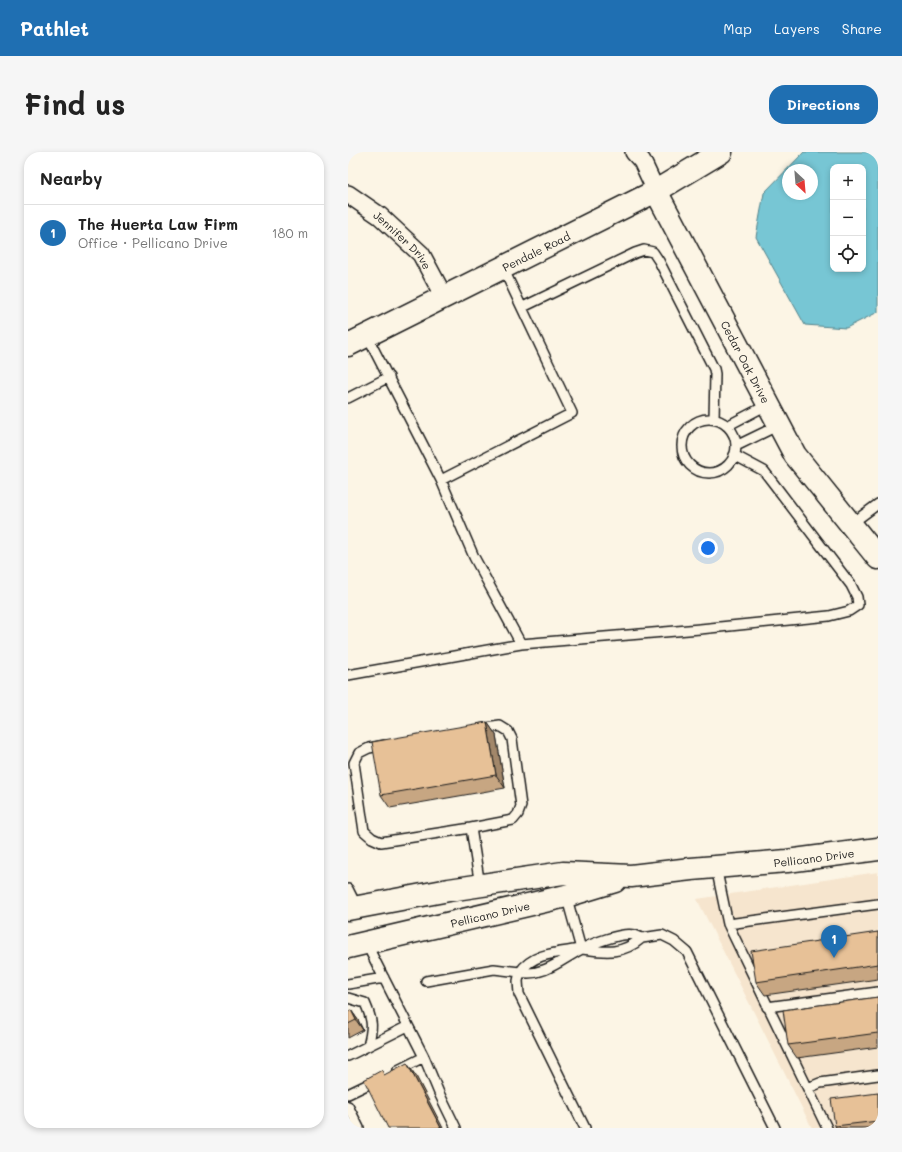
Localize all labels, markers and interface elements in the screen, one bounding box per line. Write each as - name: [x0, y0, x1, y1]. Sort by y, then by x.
- text: Pathlet: [20, 16, 89, 41]
- text: Map: [723, 19, 752, 38]
- text: Layers: [774, 19, 820, 38]
- text: Share: [842, 19, 882, 38]
- button: Directions: [769, 85, 878, 124]
- text: Find us: [24, 86, 125, 122]
- north arrow: [782, 164, 818, 200]
- map controls: [830, 164, 866, 272]
- button: +: [830, 164, 866, 200]
- text: Nearby: [40, 167, 102, 189]
- button: −: [830, 200, 866, 236]
- street label: Jennifer Drive: [371, 207, 435, 272]
- text: The Huerta Law Firm: [78, 214, 238, 234]
- text: 1: [50, 224, 56, 241]
- text: 180 m: [272, 224, 308, 241]
- street label: Pendale Road: [499, 228, 572, 274]
- text: Office · Pellicano Drive: [78, 234, 228, 251]
- button: locate: [830, 236, 866, 272]
- street label: Cedar Oak Drive: [718, 318, 774, 406]
- your location: [698, 538, 718, 558]
- street label: Pellicano Drive: [773, 845, 855, 870]
- street label: Pellicano Drive: [449, 897, 532, 930]
- pin: 1: [821, 925, 847, 958]

